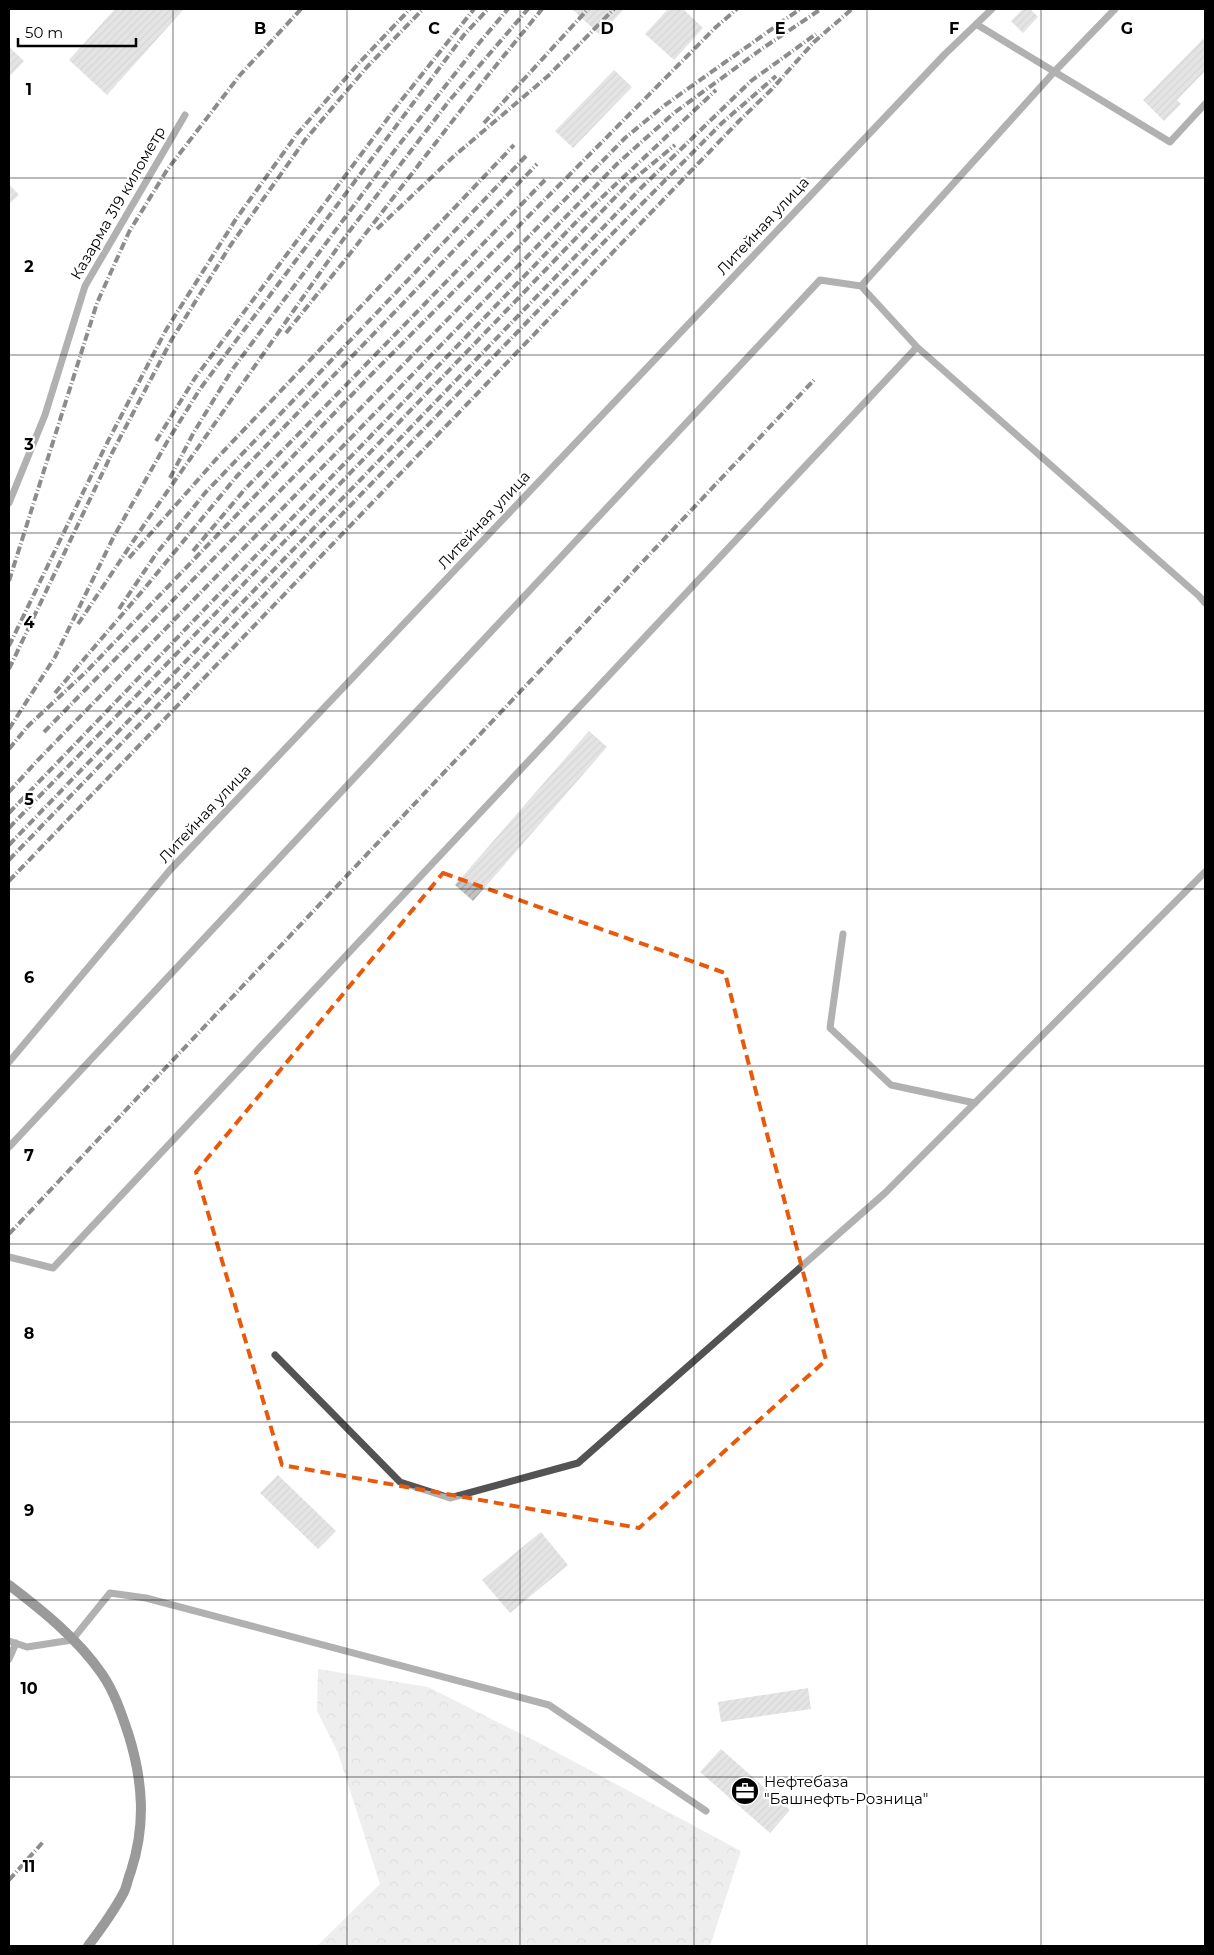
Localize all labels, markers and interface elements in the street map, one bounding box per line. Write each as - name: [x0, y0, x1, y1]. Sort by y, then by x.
- scale bar: [18, 15, 135, 47]
- text: B: [254, 19, 266, 38]
- text: C: [428, 19, 440, 38]
- text: D: [600, 19, 614, 38]
- text: E: [775, 19, 785, 38]
- text: F: [949, 19, 959, 38]
- text: G: [1121, 19, 1133, 38]
- text: 50 m: [25, 23, 63, 42]
- text: 1: [26, 80, 32, 99]
- street label: Казарма 319 километр: [66, 123, 169, 283]
- street label: Литейная улица: [712, 173, 813, 279]
- text: 2: [24, 257, 34, 276]
- text: 3: [23, 435, 34, 454]
- street label: Литейная улица: [433, 467, 534, 573]
- text: 4: [23, 613, 35, 632]
- street label: Литейная улица: [154, 761, 255, 867]
- text: 5: [24, 790, 34, 809]
- text: 6: [24, 968, 34, 987]
- text: 7: [24, 1146, 34, 1165]
- text: 8: [24, 1324, 34, 1343]
- text: 9: [24, 1501, 34, 1520]
- text: 10: [20, 1679, 38, 1698]
- place label: Нефтебаза "Башнефть-Розница": [764, 1772, 928, 1808]
- office icon: Нефтебаза "Башнефть-Розница": [730, 1776, 760, 1806]
- text: 11: [23, 1857, 35, 1876]

